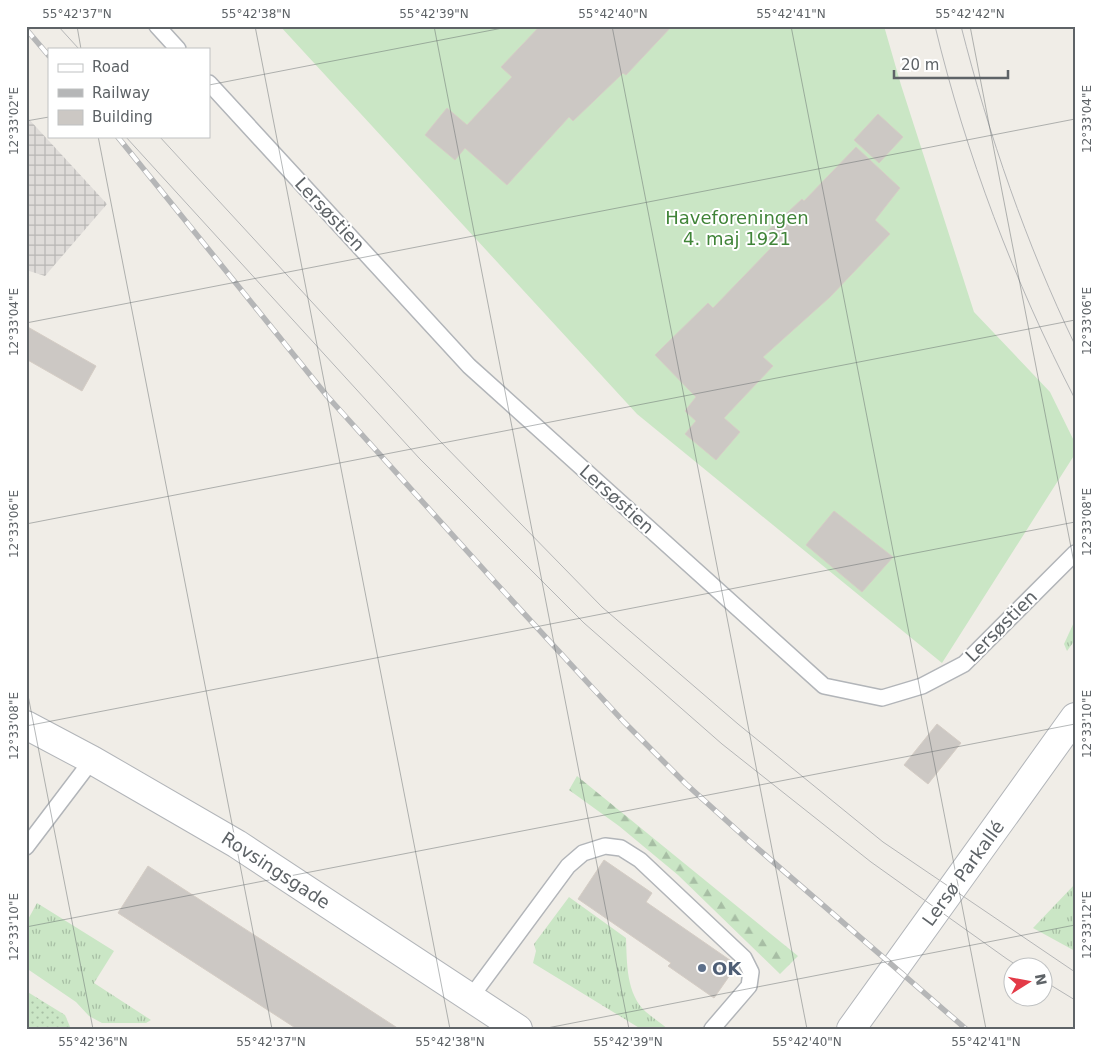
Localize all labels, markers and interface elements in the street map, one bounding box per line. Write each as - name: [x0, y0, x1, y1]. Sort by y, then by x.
- text: 55°42'37"N: [42, 7, 112, 21]
- text: 55°42'38"N: [221, 7, 291, 21]
- text: 55°42'39"N: [399, 7, 469, 21]
- text: 55°42'40"N: [578, 7, 648, 21]
- text: 55°42'41"N: [756, 7, 826, 21]
- text: 55°42'42"N: [935, 7, 1005, 21]
- legend: [48, 48, 210, 138]
- scale bar: [894, 48, 1007, 80]
- text: 20 m: [901, 56, 939, 74]
- text: Road: [92, 58, 130, 76]
- text: Railway: [92, 84, 150, 102]
- text: 12°33'04"E: [1080, 85, 1094, 153]
- text: 12°33'02"E: [7, 87, 21, 155]
- text: Building: [92, 108, 153, 126]
- street label: Lersøstien: [291, 173, 369, 255]
- park label: Haveforeningen 4. maj 1921: [665, 207, 809, 249]
- text: 12°33'06"E: [1080, 287, 1094, 355]
- text: 12°33'04"E: [7, 288, 21, 356]
- street label: Lersøstien: [576, 460, 658, 538]
- text: 12°33'08"E: [1080, 488, 1094, 556]
- text: 12°33'06"E: [7, 490, 21, 558]
- street label: Lersøstien: [961, 586, 1041, 666]
- text: 12°33'10"E: [1080, 690, 1094, 758]
- text: 12°33'08"E: [7, 692, 21, 760]
- street label: Lersø Parkallé: [918, 816, 1008, 930]
- street label: Rovsingsgade: [218, 827, 334, 913]
- text: 12°33'12"E: [1080, 891, 1094, 959]
- text: 12°33'10"E: [7, 893, 21, 961]
- place label: OK: [712, 958, 742, 979]
- north arrow: [1004, 958, 1054, 1008]
- marker: OK: [696, 962, 708, 974]
- text: N: [1032, 972, 1050, 987]
- text: 55°42'36"N: [58, 1035, 128, 1049]
- text: 55°42'37"N: [236, 1035, 306, 1049]
- text: 55°42'38"N: [415, 1035, 485, 1049]
- text: 55°42'39"N: [593, 1035, 663, 1049]
- text: 55°42'40"N: [772, 1035, 842, 1049]
- text: 55°42'41"N: [951, 1035, 1021, 1049]

